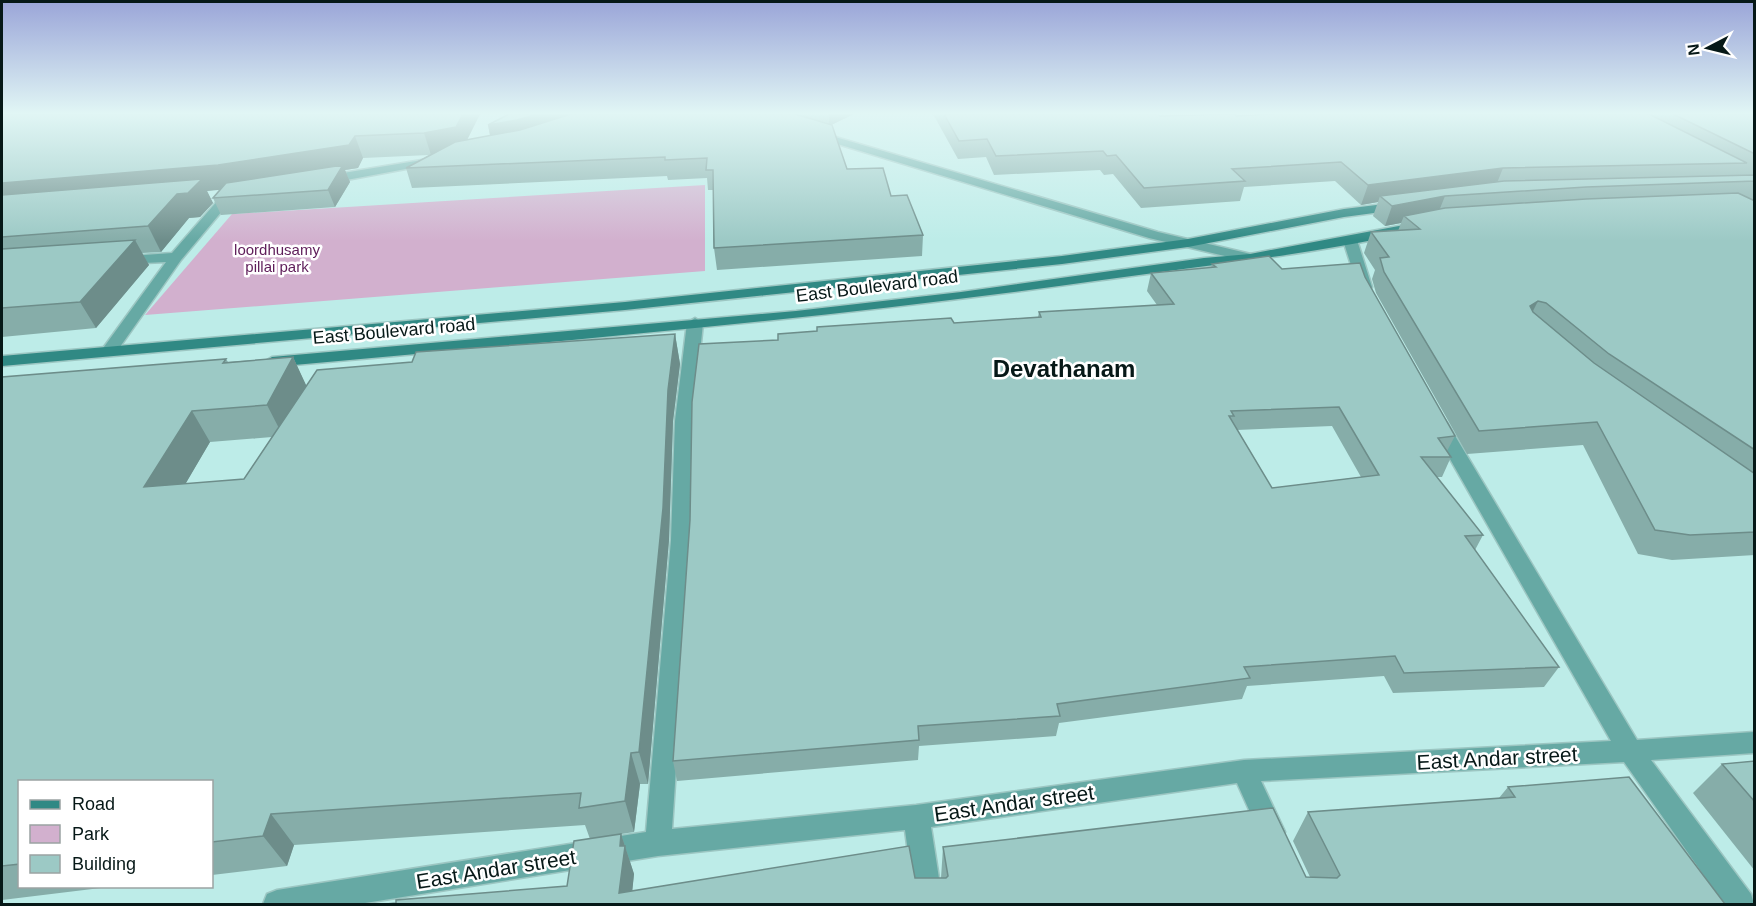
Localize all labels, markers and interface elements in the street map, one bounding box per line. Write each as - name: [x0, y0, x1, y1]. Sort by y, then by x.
- north arrow: [1678, 18, 1738, 78]
- text: N: [1684, 43, 1703, 57]
- park label: loordhusamy pillai park: [234, 241, 320, 275]
- street label: East Boulevard road: [795, 266, 959, 306]
- street label: East Boulevard road: [312, 314, 476, 348]
- district label: Devathanam: [993, 355, 1135, 382]
- street label: East Andar street: [1416, 742, 1578, 774]
- legend: [18, 780, 213, 888]
- street label: East Andar street: [933, 780, 1096, 826]
- text: Road: [72, 794, 115, 814]
- text: Park: [72, 824, 110, 844]
- street label: East Andar street: [415, 845, 578, 893]
- text: Building: [72, 854, 136, 874]

